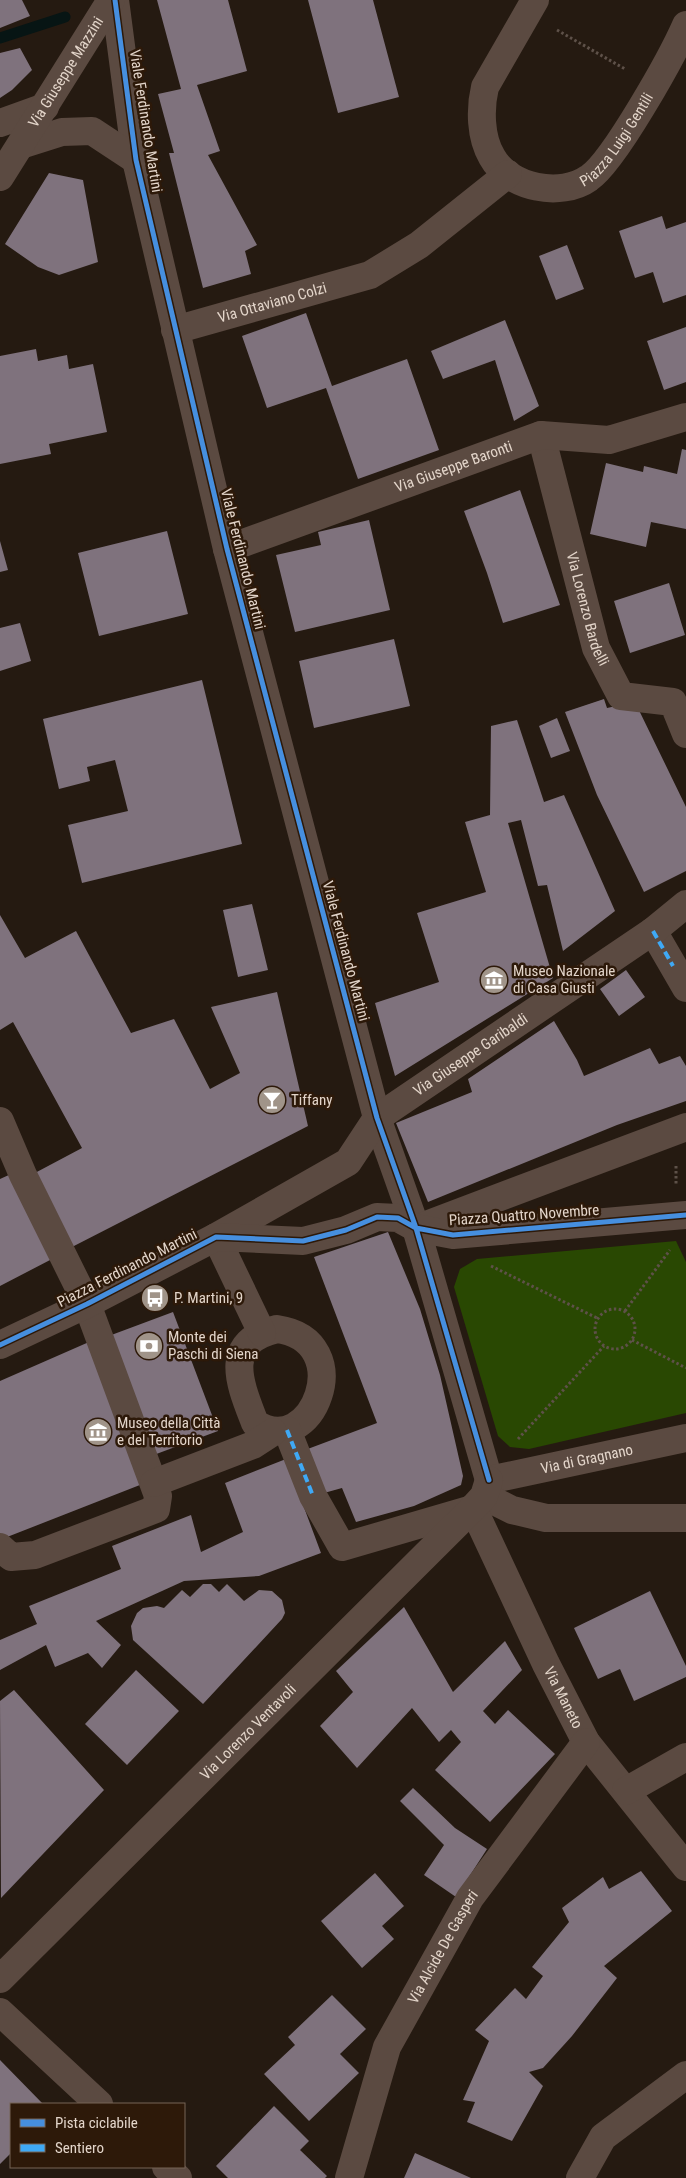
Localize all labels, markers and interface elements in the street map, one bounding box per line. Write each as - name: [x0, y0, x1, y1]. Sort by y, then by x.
- street label: Via Giuseppe Mazzini: [24, 13, 107, 131]
- street label: Viale Ferdinando Martini: [126, 48, 166, 194]
- street label: Piazza Luigi Gentili: [577, 90, 657, 191]
- street label: Via Ottaviano Colzi: [216, 279, 329, 326]
- street label: Via Giuseppe Baronti: [392, 437, 515, 496]
- street label: Viale Ferdinando Martini: [217, 487, 269, 631]
- street label: Via Lorenzo Bardelli: [563, 550, 613, 669]
- street label: Viale Ferdinando Martini: [319, 879, 373, 1023]
- place label: Museo Nazionale di Casa Giusti: [513, 962, 615, 997]
- museum icon: Museo Nazionale di Casa Giusti: [479, 965, 509, 995]
- street label: Via Giuseppe Garibaldi: [410, 1009, 531, 1100]
- bar icon: Tiffany: [257, 1085, 287, 1115]
- place label: Tiffany: [291, 1091, 332, 1109]
- street label: Piazza Quattro Novembre: [448, 1201, 600, 1229]
- street label: Piazza Ferdinando Martini: [54, 1225, 200, 1311]
- bus stop icon: P. Martini, 9: [140, 1283, 170, 1313]
- place label: P. Martini, 9: [174, 1289, 243, 1307]
- place label: Monte dei Paschi di Siena: [168, 1328, 258, 1363]
- bank icon: Monte dei Paschi di Siena: [134, 1331, 164, 1361]
- place label: Museo della Città e del Territorio: [117, 1414, 220, 1449]
- museum icon: Museo della Città e del Territorio: [83, 1417, 113, 1447]
- street label: Via di Gragnano: [539, 1441, 635, 1478]
- street label: Via Maneto: [540, 1664, 587, 1732]
- street label: Via Lorenzo Ventavoli: [196, 1680, 300, 1784]
- street label: Via Alcide De Gasperi: [404, 1886, 482, 2007]
- legend: [10, 2103, 185, 2168]
- text: Pista ciclabile: [55, 2114, 138, 2132]
- text: Sentiero: [55, 2139, 104, 2157]

